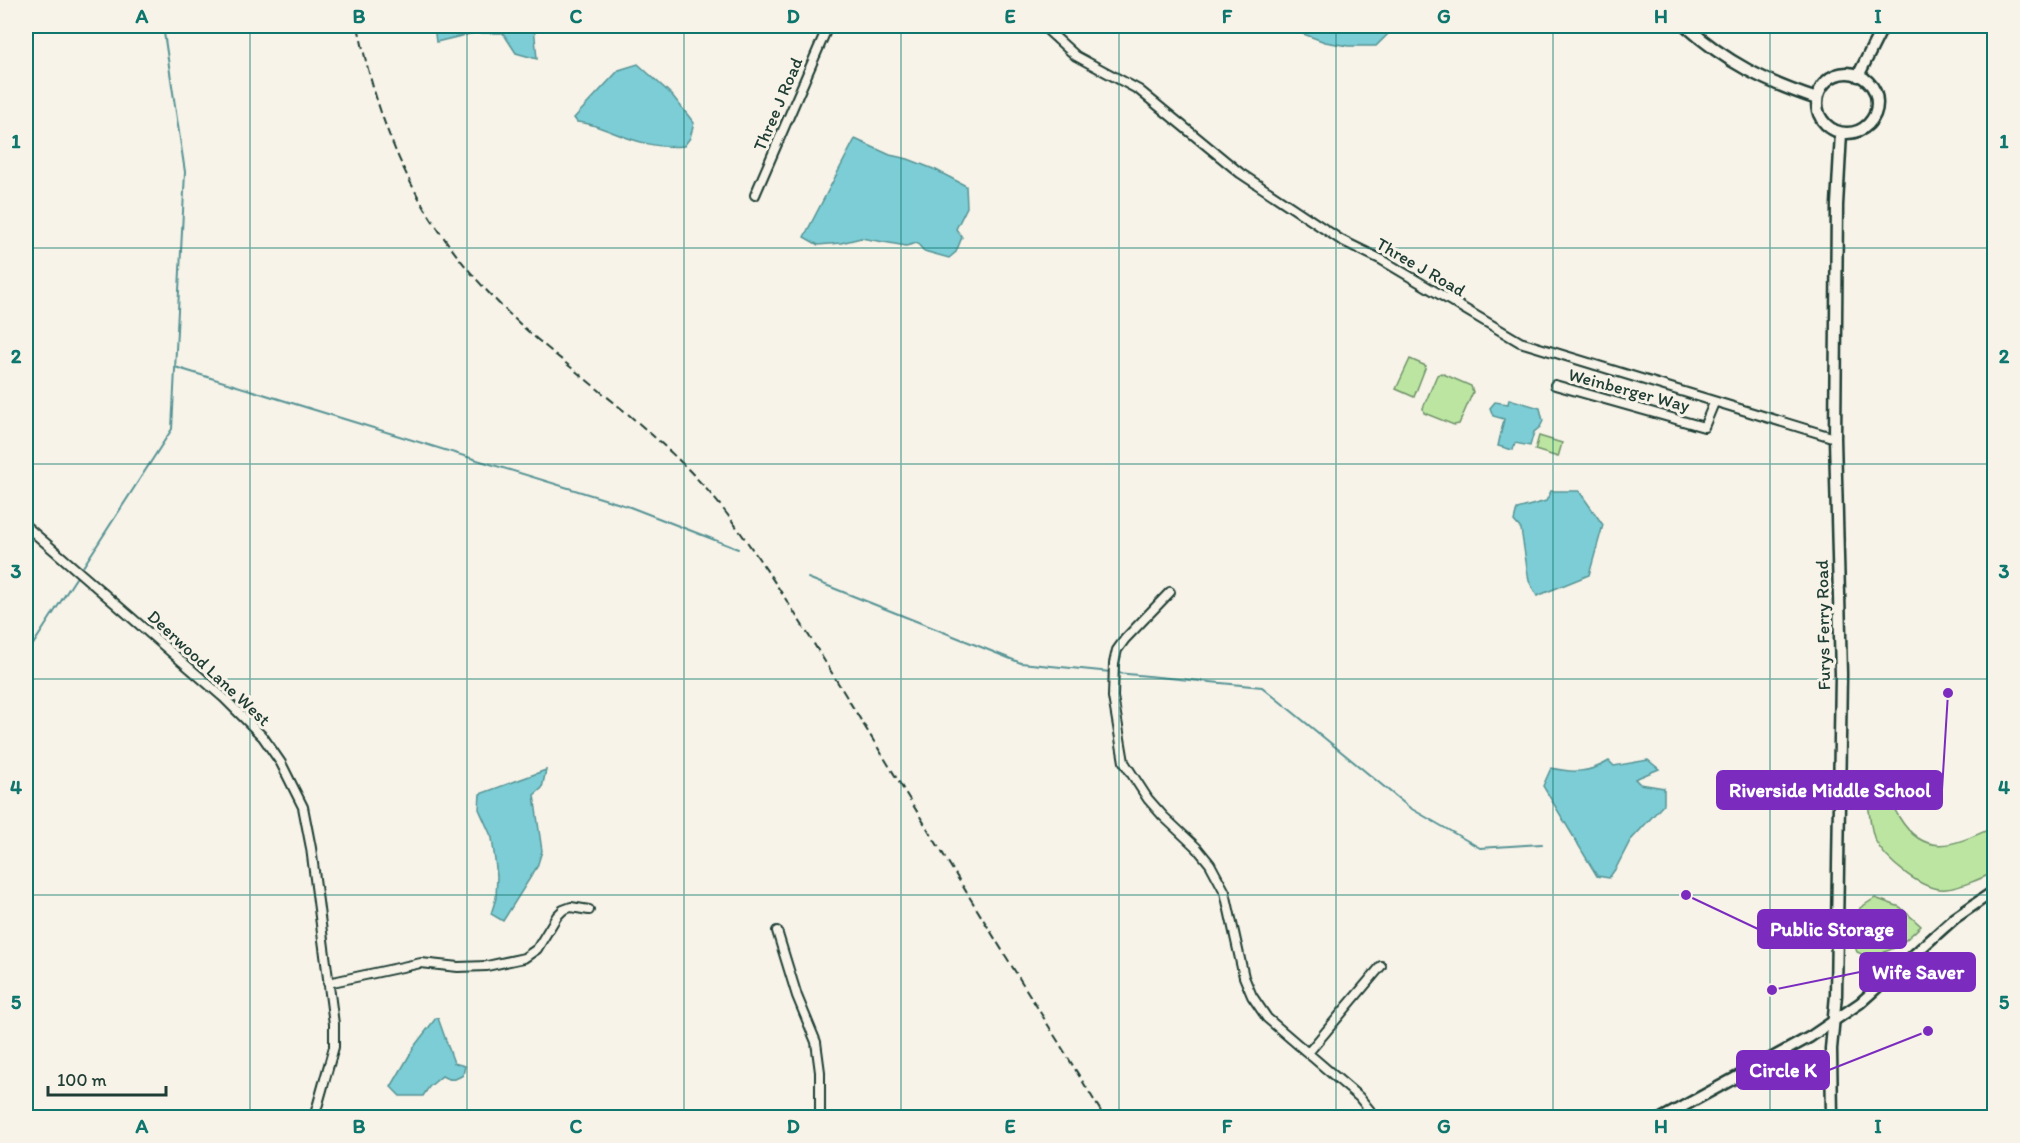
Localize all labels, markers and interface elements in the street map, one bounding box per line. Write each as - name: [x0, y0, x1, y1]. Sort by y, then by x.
- text: A: [135, 4, 149, 28]
- text: B: [353, 4, 366, 28]
- text: C: [570, 4, 583, 28]
- text: D: [786, 4, 800, 28]
- text: E: [1004, 4, 1016, 28]
- text: F: [1222, 4, 1233, 28]
- text: G: [1437, 4, 1451, 28]
- text: H: [1654, 4, 1668, 28]
- text: I: [1874, 4, 1882, 28]
- street label: Three J Road: [748, 54, 808, 154]
- text: 1: [11, 129, 21, 153]
- text: 1: [1999, 129, 2009, 153]
- street label: Three J Road: [1372, 233, 1470, 301]
- text: 2: [11, 344, 22, 368]
- text: 2: [1999, 344, 2010, 368]
- street label: Weinberger Way: [1566, 363, 1693, 417]
- text: 3: [11, 559, 22, 583]
- street label: Furys Ferry Road: [1811, 559, 1835, 691]
- text: 3: [1999, 559, 2010, 583]
- street label: Deerwood Lane West: [143, 605, 275, 731]
- callout: Riverside Middle School: [1717, 771, 1942, 809]
- text: 4: [10, 775, 22, 799]
- text: 4: [1998, 775, 2010, 799]
- text: Riverside Middle School: [1729, 778, 1931, 802]
- callout: Public Storage: [1758, 910, 1906, 948]
- text: Public Storage: [1770, 917, 1895, 942]
- callout: Wife Saver: [1860, 953, 1975, 991]
- text: Wife Saver: [1872, 960, 1965, 984]
- text: 5: [11, 990, 22, 1014]
- text: 5: [1999, 990, 2010, 1014]
- callout: Circle K: [1737, 1051, 1829, 1089]
- text: Circle K: [1749, 1058, 1818, 1082]
- scale bar: [48, 1059, 166, 1097]
- text: 100 m: [57, 1069, 107, 1091]
- text: A: [135, 1114, 149, 1138]
- text: B: [353, 1114, 366, 1138]
- text: C: [570, 1114, 583, 1138]
- text: D: [786, 1114, 800, 1138]
- text: E: [1004, 1114, 1016, 1138]
- text: F: [1222, 1114, 1233, 1138]
- text: G: [1437, 1114, 1451, 1138]
- text: H: [1654, 1114, 1668, 1138]
- text: I: [1874, 1114, 1882, 1138]

